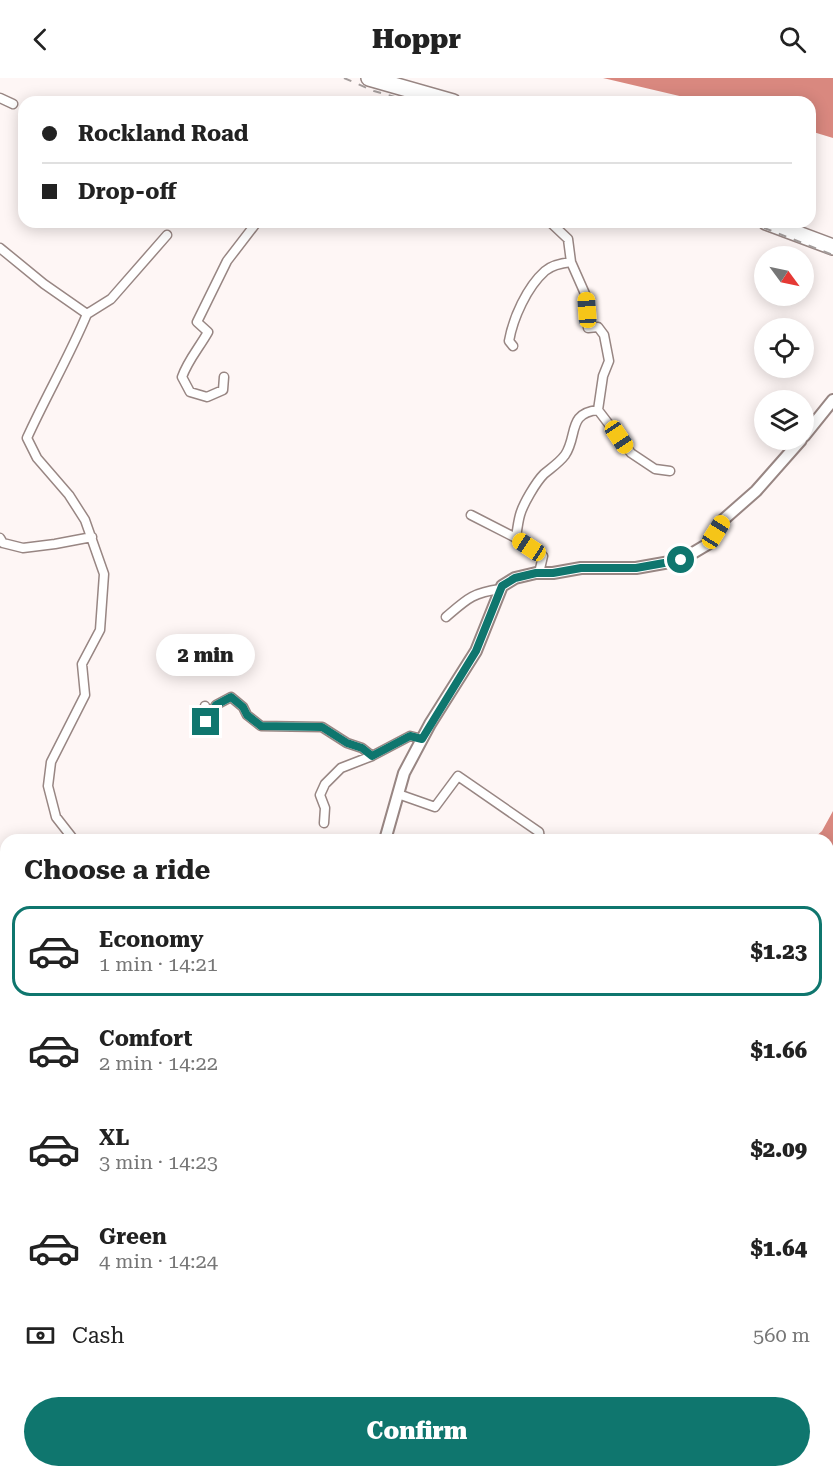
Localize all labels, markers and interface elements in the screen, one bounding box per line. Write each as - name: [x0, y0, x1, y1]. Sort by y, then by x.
- icon: back: [24, 23, 57, 56]
- text: Hoppr: [372, 23, 461, 55]
- icon: search: [776, 23, 809, 56]
- text: Rockland Road: [78, 121, 248, 146]
- text: Drop-off: [78, 179, 176, 204]
- north arrow: [754, 246, 814, 306]
- map controls: [754, 246, 814, 450]
- car: [577, 291, 597, 329]
- button: locate: [754, 318, 814, 378]
- button: layers: [754, 390, 814, 450]
- car: [601, 417, 637, 457]
- car: [699, 512, 733, 552]
- car: [509, 530, 549, 564]
- route start: [667, 546, 694, 573]
- callout: 2 min: [156, 635, 256, 677]
- text: 2 min: [177, 643, 234, 667]
- route end: [192, 708, 219, 735]
- text: Choose a ride: [24, 854, 210, 886]
- icon: car: [27, 924, 81, 978]
- text: Economy: [99, 927, 203, 952]
- text: $1.23: [750, 939, 807, 964]
- text: 1 min · 14:21: [99, 952, 218, 976]
- icon: car: [27, 1023, 81, 1077]
- text: Comfort: [99, 1026, 192, 1051]
- text: $1.66: [750, 1038, 807, 1063]
- text: 2 min · 14:22: [99, 1051, 218, 1075]
- icon: car: [27, 1122, 81, 1176]
- text: XL: [99, 1125, 129, 1150]
- text: $2.09: [750, 1137, 807, 1162]
- text: 3 min · 14:23: [99, 1150, 218, 1174]
- icon: car: [27, 1221, 81, 1275]
- text: Green: [99, 1224, 167, 1249]
- text: $1.64: [750, 1236, 807, 1261]
- text: 4 min · 14:24: [99, 1249, 218, 1273]
- icon: cash: [24, 1319, 57, 1352]
- text: Cash: [72, 1323, 124, 1348]
- text: 560 m: [753, 1323, 810, 1347]
- button: Confirm: [24, 1397, 810, 1466]

